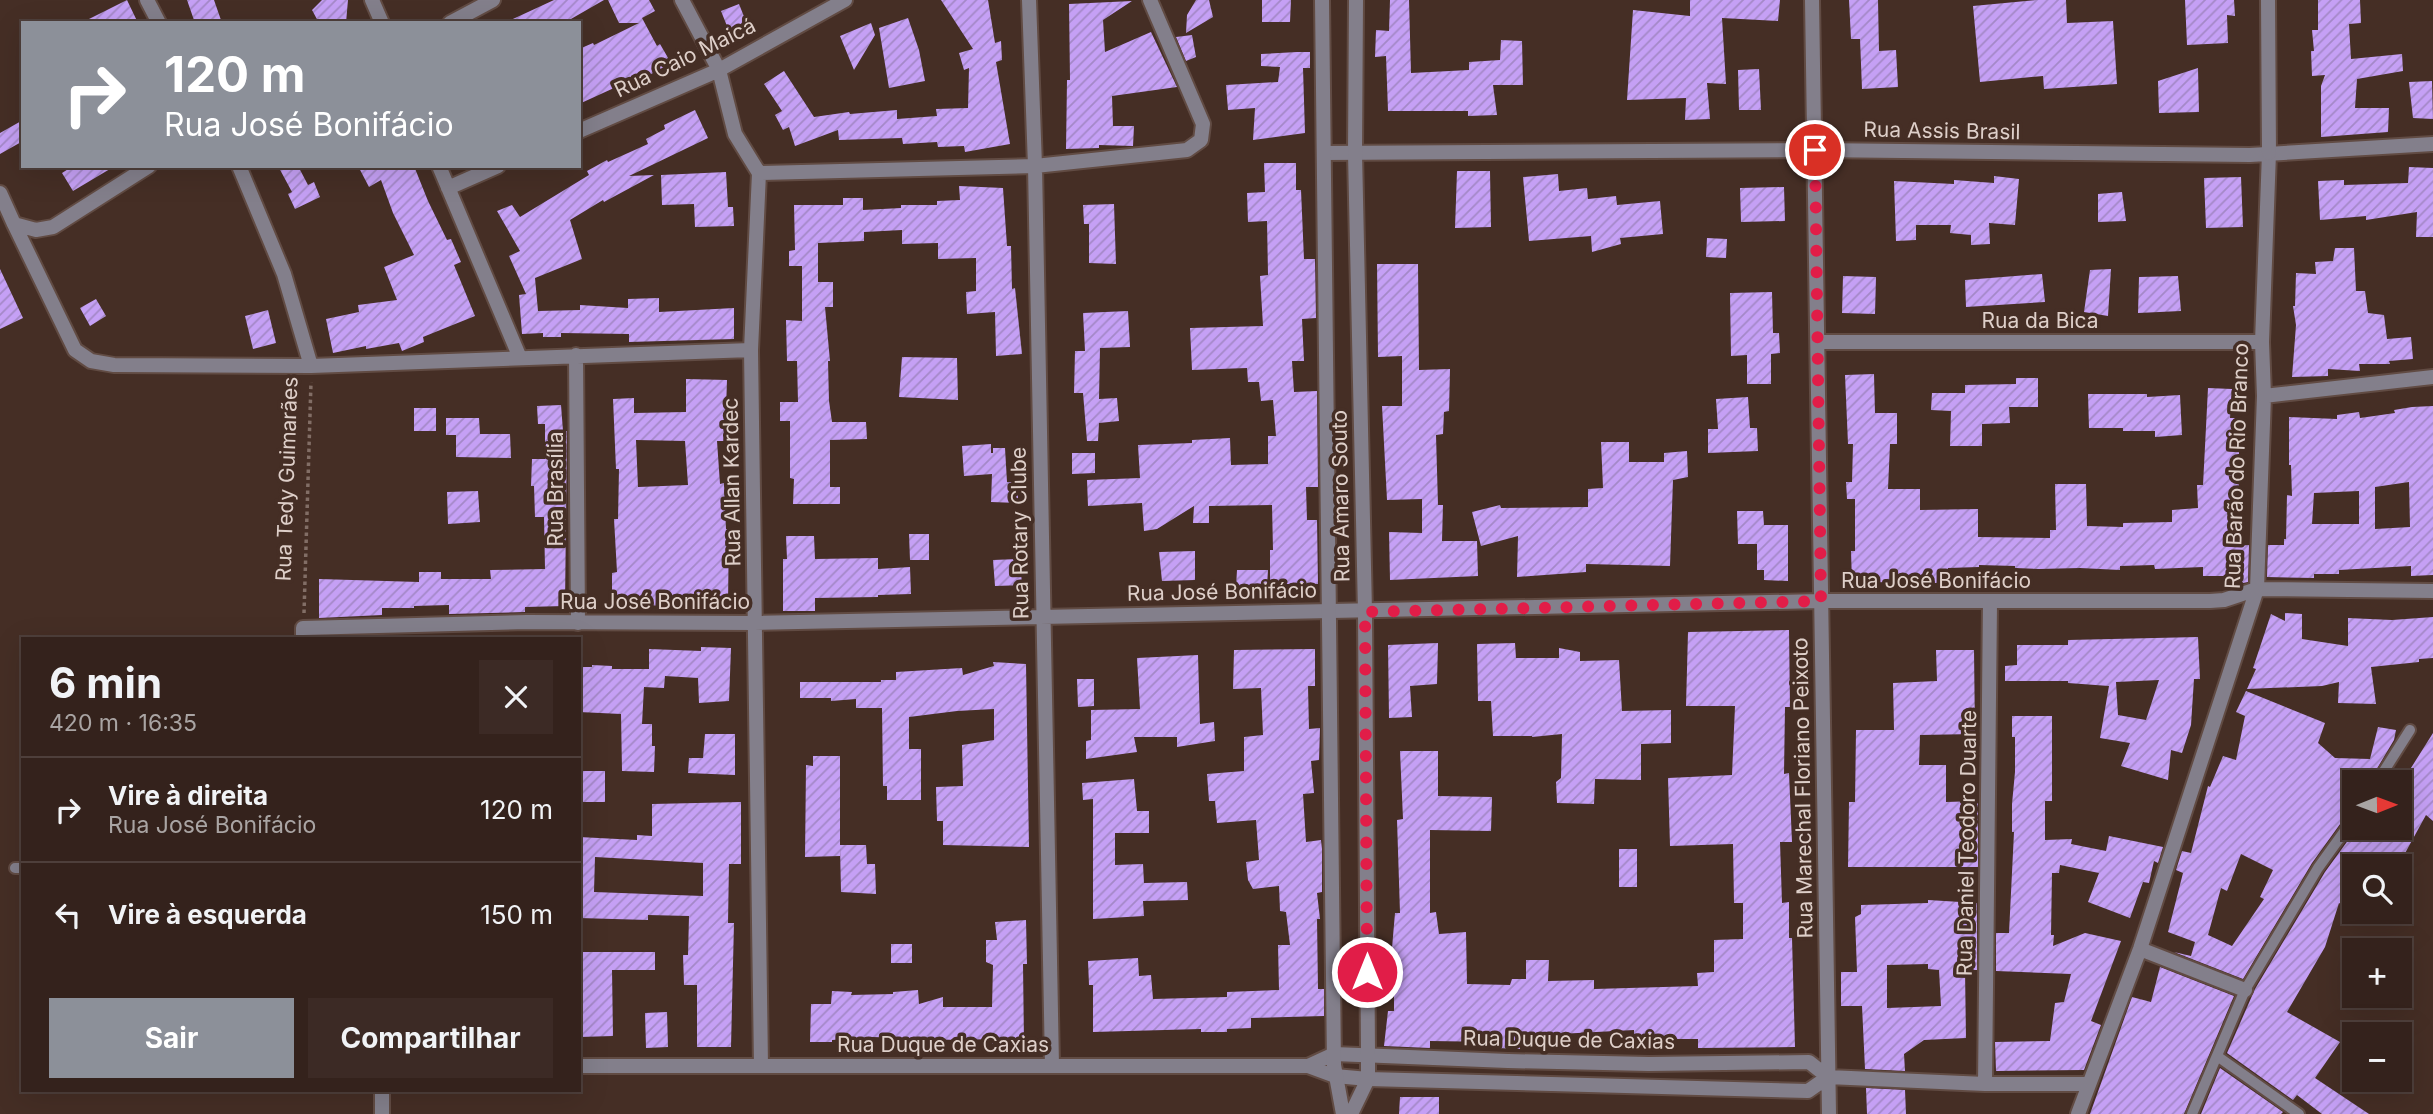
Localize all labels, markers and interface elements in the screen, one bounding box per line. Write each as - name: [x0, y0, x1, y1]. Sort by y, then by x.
- street label: Rua Caio Maicá: [610, 13, 760, 103]
- text: 120 m: [164, 45, 305, 104]
- icon: right: [49, 49, 140, 140]
- text: Rua José Bonifácio: [164, 105, 454, 144]
- street label: Rua Assis Brasil: [1863, 117, 2021, 144]
- pin: [1785, 120, 1845, 180]
- icon: arrive: [1796, 131, 1834, 169]
- street label: Rua da Bica: [1981, 308, 2099, 333]
- street label: Rua Barão do Rio Branco: [2220, 342, 2253, 589]
- street label: Rua Tedy Guimarães: [270, 376, 303, 582]
- street label: Rua Allan Kardec: [718, 397, 745, 567]
- street label: Rua Amaro Souto: [1327, 410, 1355, 582]
- street label: Rua Brasília: [543, 431, 568, 547]
- street label: Rua Rotary Clube: [1006, 447, 1033, 619]
- street label: Rua José Bonifácio: [1841, 568, 2031, 593]
- street label: Rua José Bonifácio: [1127, 577, 1317, 606]
- street label: Rua José Bonifácio: [560, 589, 750, 614]
- street label: Rua Marechal Floriano Peixoto: [1787, 637, 1818, 939]
- text: 6 min: [49, 657, 162, 708]
- button: close: [479, 660, 553, 734]
- text: 420 m · 16:35: [49, 709, 197, 737]
- street label: Rua Daniel Teodoro Duarte: [1952, 710, 1981, 976]
- north arrow: [2342, 770, 2412, 840]
- map controls: [2342, 770, 2412, 1092]
- text: Vire à direita: [108, 780, 268, 811]
- icon: right: [49, 791, 87, 829]
- text: 120 m: [480, 794, 553, 825]
- text: Rua José Bonifácio: [108, 811, 316, 839]
- button: search: [2342, 854, 2412, 924]
- icon: left: [49, 896, 87, 934]
- text: Vire à esquerda: [108, 899, 307, 930]
- text: 150 m: [480, 899, 553, 930]
- position arrow: [1330, 935, 1404, 1009]
- button: +: [2342, 938, 2412, 1008]
- button: Sair: [49, 998, 294, 1078]
- button: Compartilhar: [308, 998, 553, 1078]
- button: −: [2342, 1022, 2412, 1092]
- street label: Rua Duque de Caxias: [1463, 1025, 1675, 1054]
- street label: Rua Duque de Caxias: [837, 1032, 1049, 1057]

